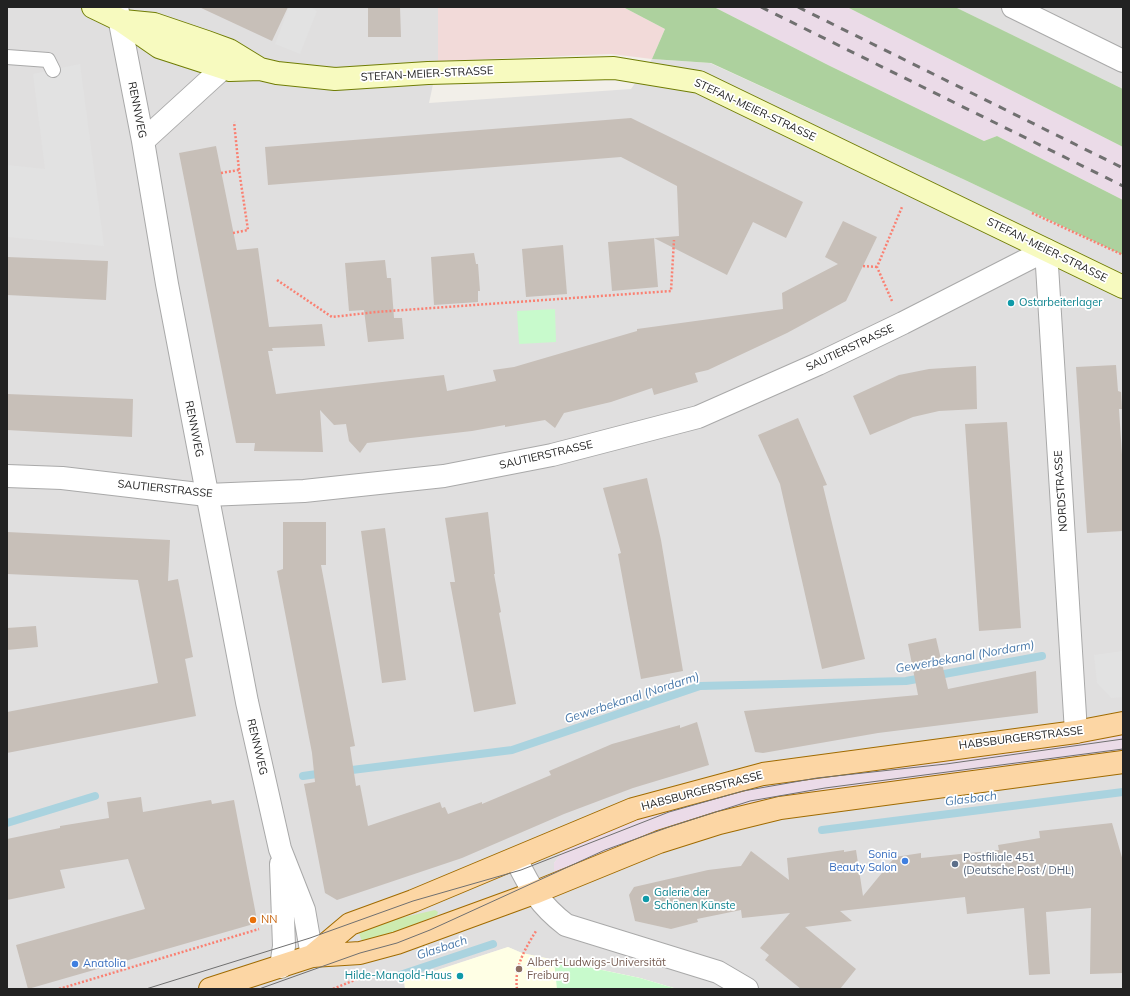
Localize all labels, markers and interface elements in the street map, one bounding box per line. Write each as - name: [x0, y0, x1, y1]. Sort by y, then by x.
- street label: STEFAN-MEIER-STRASSE: [360, 64, 494, 84]
- street label: STEFAN-MEIER-STRASSE: [692, 76, 818, 144]
- street label: RENNWEG: [125, 81, 149, 139]
- street label: STEFAN-MEIER-STRASSE: [985, 215, 1109, 285]
- place label: Ostarbeiterlager: [1019, 296, 1102, 310]
- marker: Ostarbeiterlager: [1006, 298, 1016, 308]
- street label: SAUTIERSTRASSE: [804, 322, 896, 374]
- street label: RENNWEG: [182, 400, 206, 458]
- street label: SAUTIERSTRASSE: [498, 438, 594, 472]
- street label: NORDSTRASSE: [1052, 450, 1070, 532]
- street label: SAUTIERSTRASSE: [117, 477, 213, 501]
- water label: Gewerbekanal (Nordarm): [894, 638, 1036, 676]
- water label: Gewerbekanal (Nordarm): [563, 669, 701, 727]
- street label: RENNWEG: [244, 718, 270, 776]
- street label: HABSBURGERSTRASSE: [958, 724, 1084, 752]
- street label: HABSBURGERSTRASSE: [640, 768, 764, 814]
- water label: Glasbach: [944, 789, 998, 809]
- place label: Sonia Beauty Salon: [829, 848, 897, 874]
- place label: Postfiliale 451 (Deutsche Post / DHL): [963, 851, 1075, 877]
- marker: Sonia Beauty Salon: [900, 856, 910, 866]
- marker: Postfiliale 451 (Deutsche Post / DHL): [950, 859, 960, 869]
- place label: Galerie der Schönen Künste: [654, 886, 736, 912]
- marker: Galerie der Schönen Künste: [641, 894, 651, 904]
- place label: NN: [261, 913, 277, 927]
- marker: NN: [248, 915, 258, 925]
- water label: Glasbach: [415, 933, 469, 963]
- place label: Albert-Ludwigs-Universität Freiburg: [527, 956, 666, 982]
- place label: Anatolia: [83, 957, 126, 971]
- marker: Anatolia: [70, 959, 80, 969]
- marker: Albert-Ludwigs-Universität Freiburg: [514, 964, 524, 974]
- place label: Hilde-Mangold-Haus: [345, 969, 452, 983]
- marker: Hilde-Mangold-Haus: [455, 971, 465, 981]

